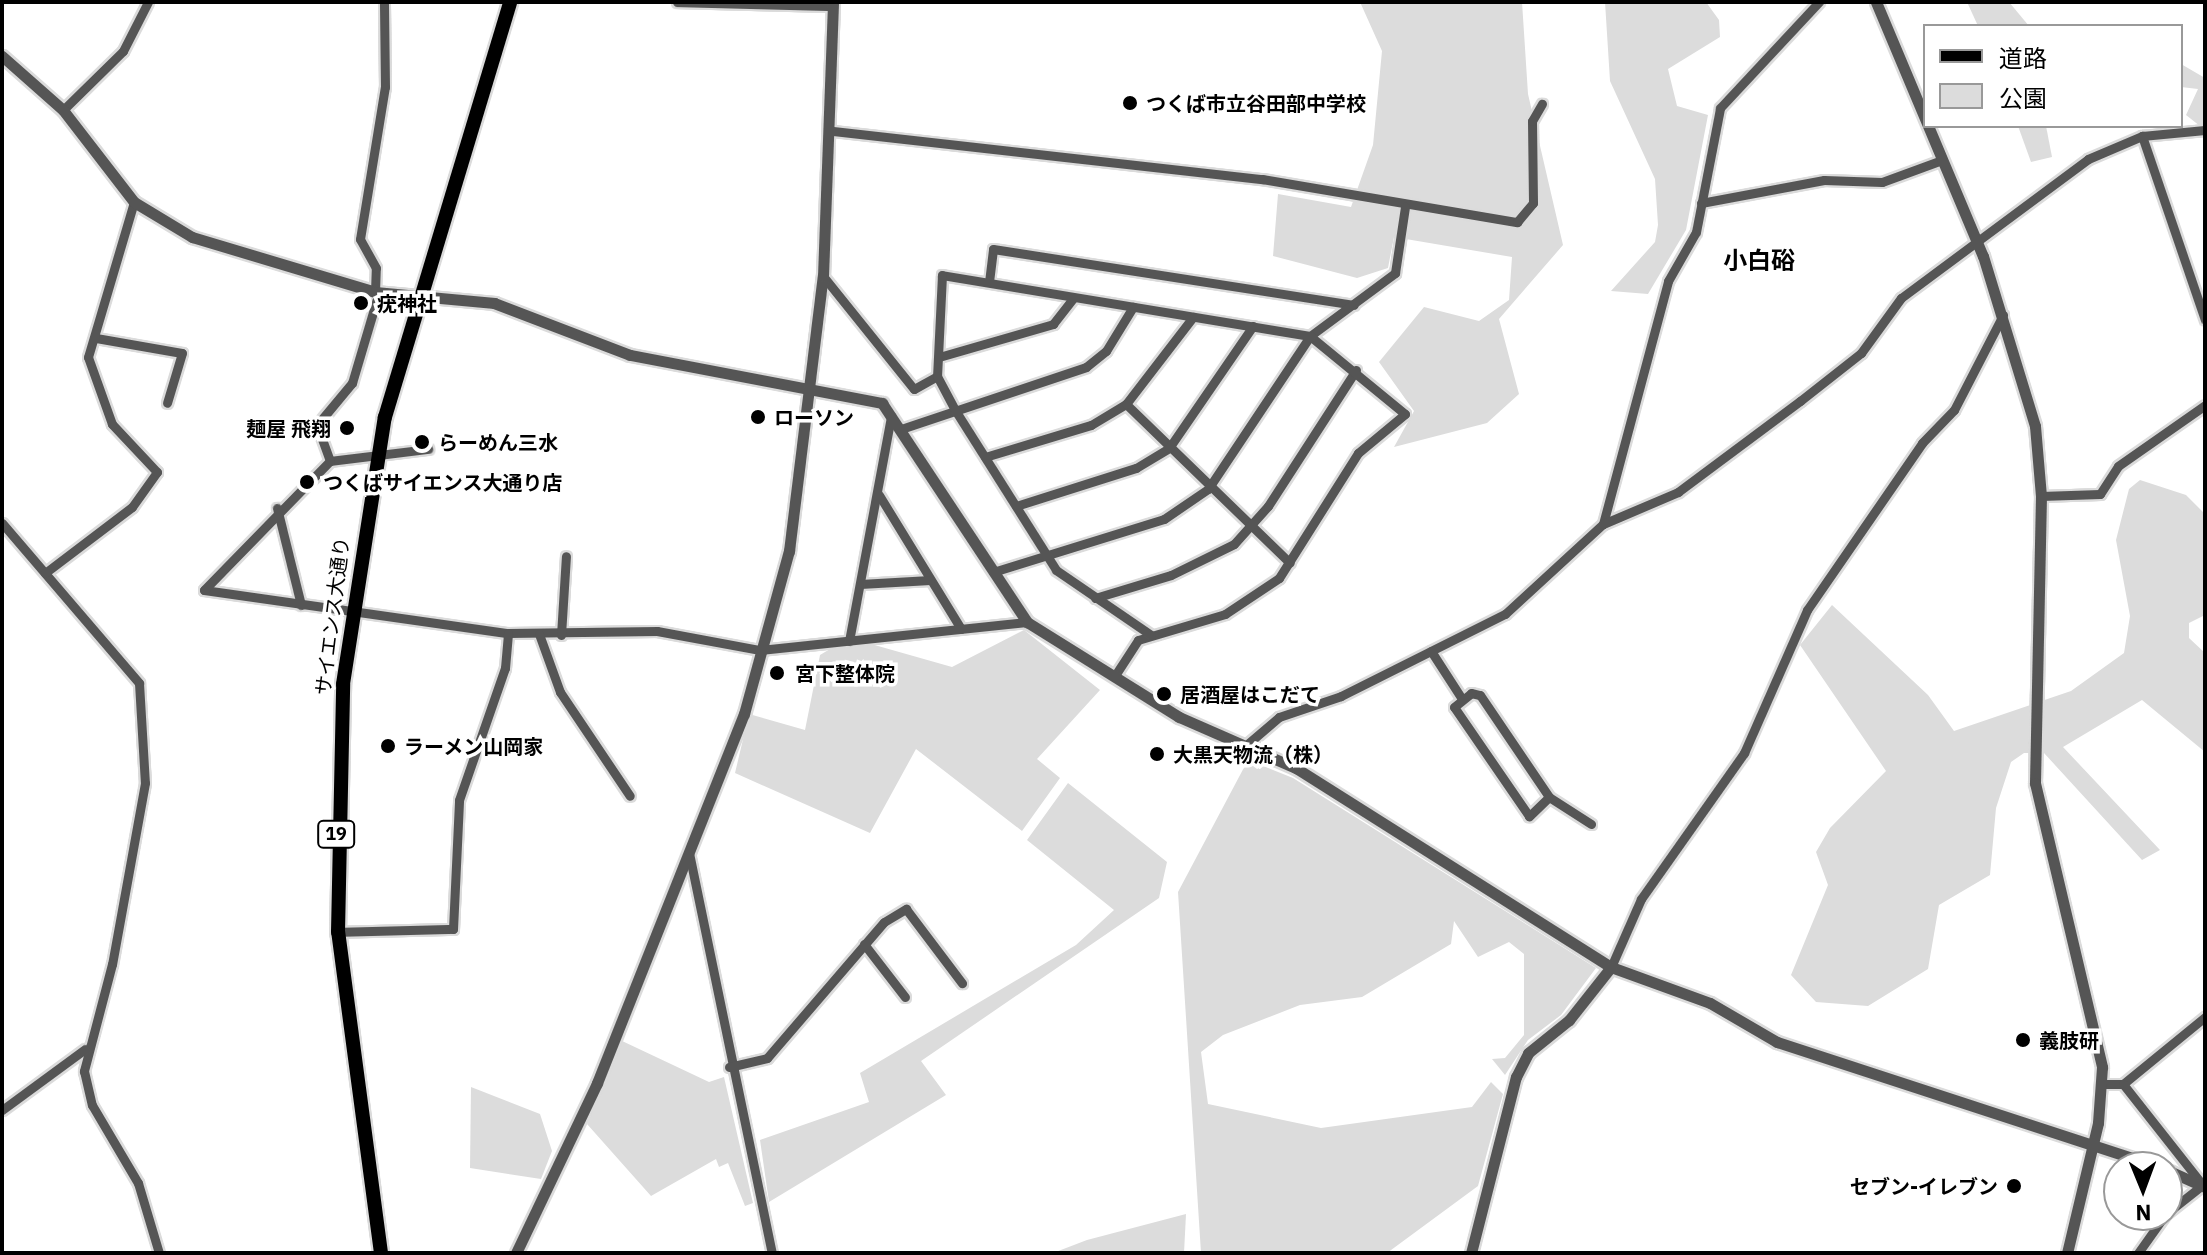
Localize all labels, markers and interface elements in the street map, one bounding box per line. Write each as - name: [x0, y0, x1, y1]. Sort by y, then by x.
- legend: [1923, 24, 2183, 128]
- text: 道路: [1999, 42, 2047, 74]
- text: 公園: [1999, 82, 2047, 114]
- place label: つくば市立谷田部中学校: [1146, 91, 1366, 115]
- marker: つくば市立谷田部中学校: [1121, 94, 1139, 112]
- district label: 小白硲: [1723, 247, 1795, 275]
- place label: 疣神社: [377, 291, 437, 315]
- marker: 疣神社: [352, 294, 370, 312]
- place label: ローソン: [774, 405, 854, 429]
- marker: ローソン: [749, 408, 767, 426]
- place label: 麺屋 飛翔: [246, 416, 331, 440]
- marker: 麺屋 飛翔: [338, 419, 356, 437]
- place label: らーめん三水: [438, 430, 558, 454]
- marker: らーめん三水: [413, 433, 431, 451]
- place label: つくばサイエンス大通り店: [323, 470, 563, 494]
- marker: つくばサイエンス大通り店: [298, 473, 316, 491]
- street label: サイエンス大通り: [310, 535, 354, 697]
- place label: 宮下整体院: [795, 661, 895, 685]
- marker: 宮下整体院: [766, 662, 788, 684]
- place label: 居酒屋はこだて: [1180, 682, 1320, 706]
- marker: 居酒屋はこだて: [1155, 685, 1173, 703]
- place label: ラーメン山岡家: [404, 734, 544, 758]
- marker: ラーメン山岡家: [379, 737, 397, 755]
- place label: 大黒天物流（株）: [1173, 742, 1333, 766]
- marker: 大黒天物流（株）: [1148, 745, 1166, 763]
- road number: 19: [316, 820, 356, 848]
- place label: 義肢研: [2039, 1028, 2099, 1052]
- marker: 義肢研: [2014, 1031, 2032, 1049]
- north arrow: [2103, 1151, 2183, 1231]
- place label: セブン-イレブン: [1850, 1174, 1998, 1198]
- marker: セブン-イレブン: [2005, 1177, 2023, 1195]
- text: N: [2135, 1199, 2152, 1228]

